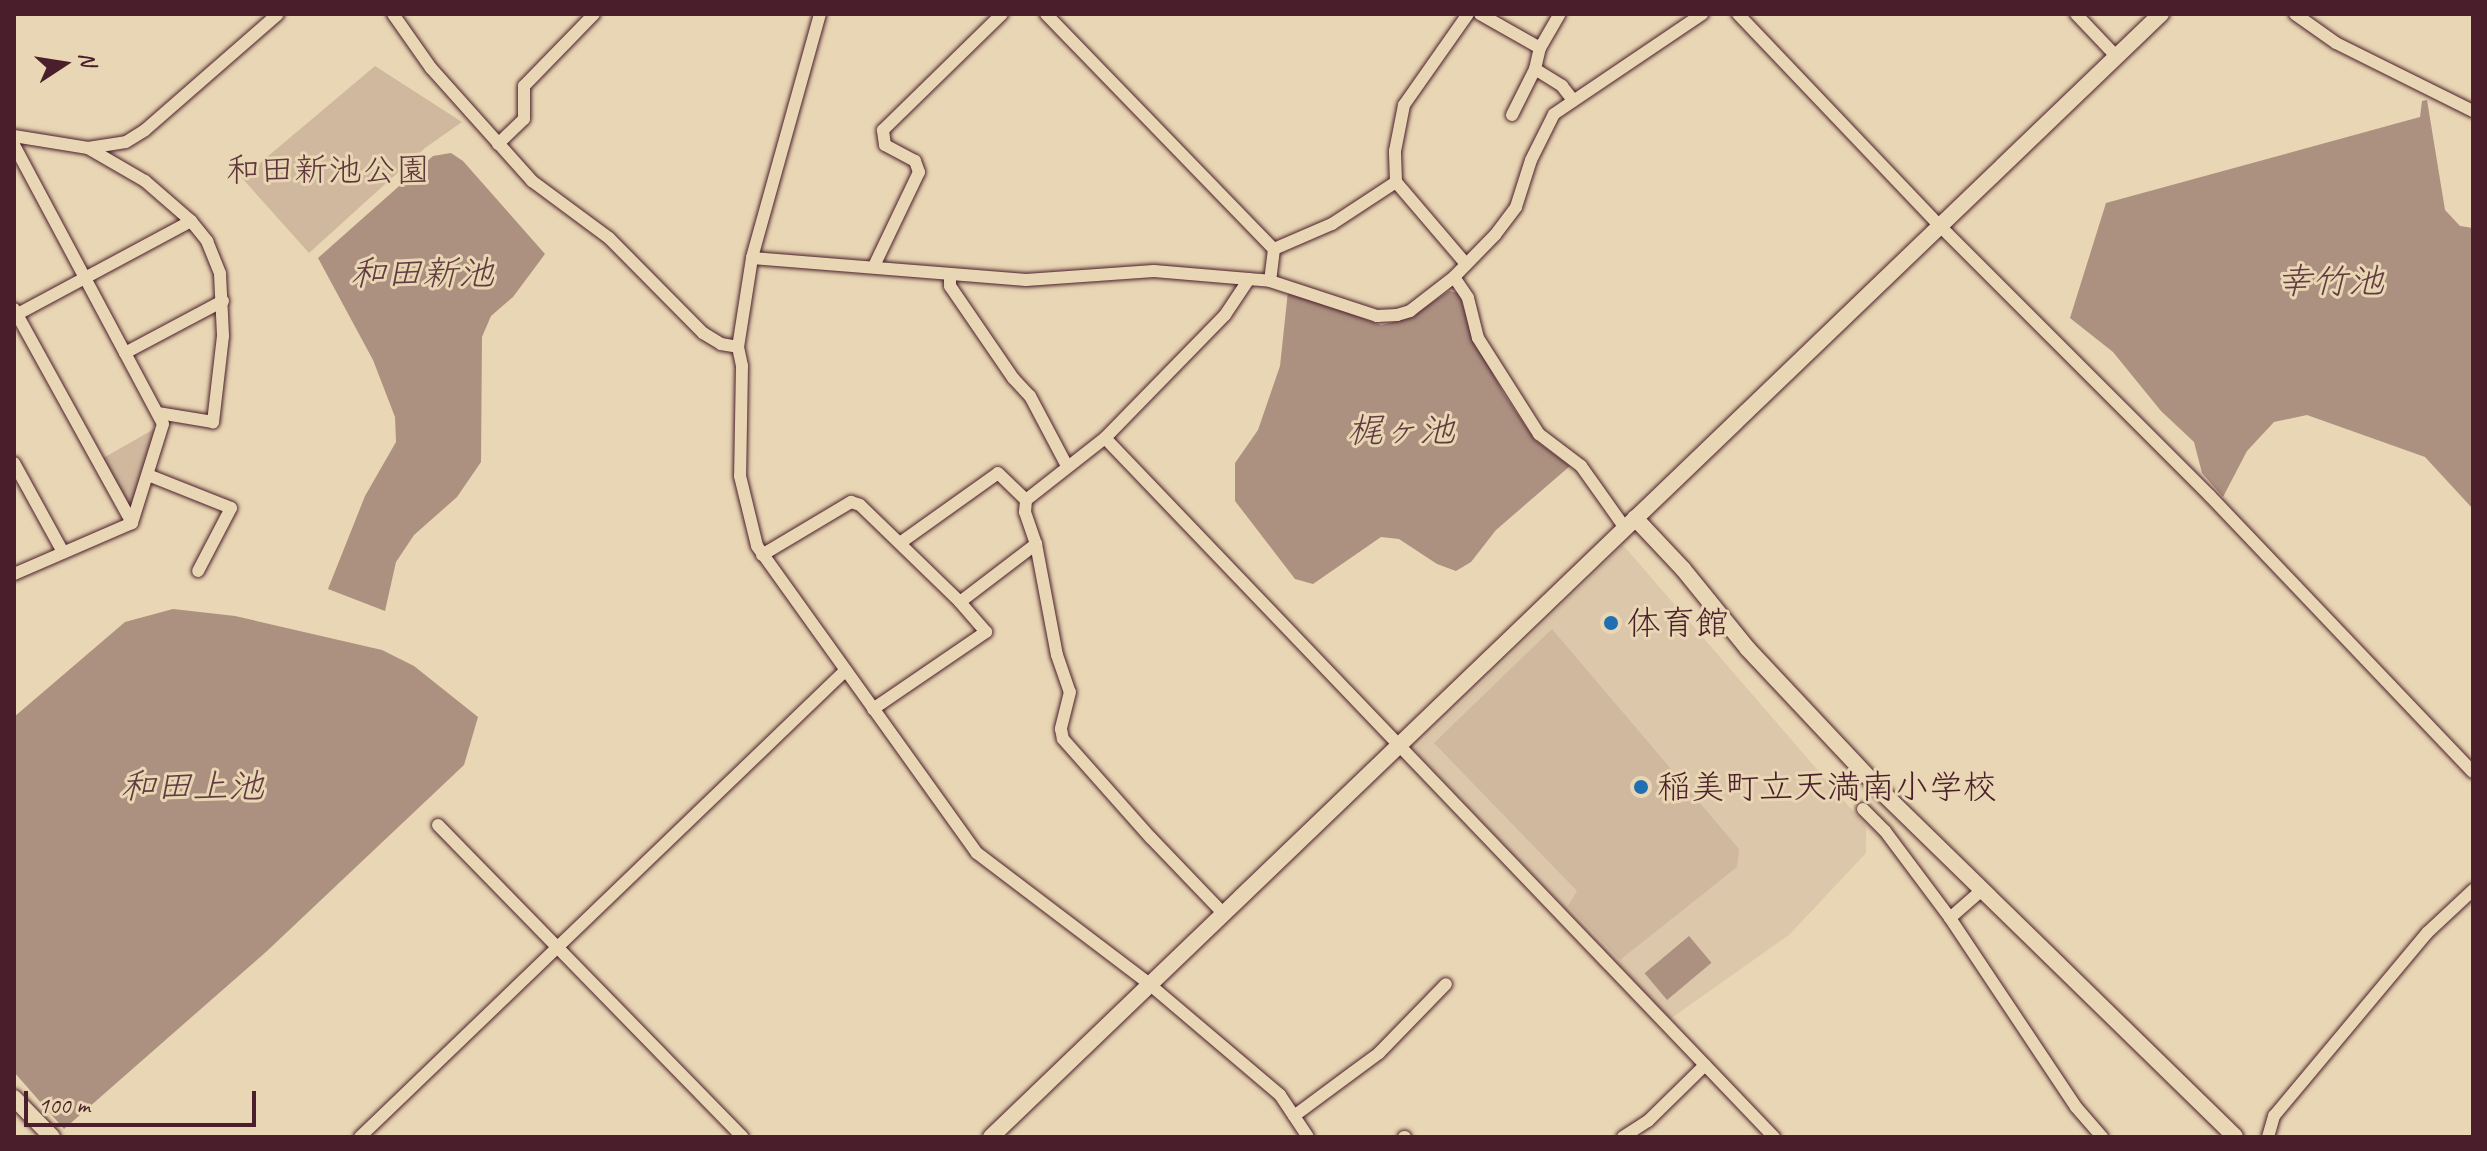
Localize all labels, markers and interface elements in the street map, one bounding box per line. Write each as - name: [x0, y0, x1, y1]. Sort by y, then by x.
- north arrow: [24, 24, 104, 104]
- text: N: [72, 49, 103, 69]
- park label: 和田新池公園: [226, 150, 430, 190]
- water label: 和田新池: [350, 252, 494, 296]
- water label: 幸竹池: [2276, 260, 2384, 304]
- water label: 梶ヶ池: [1347, 409, 1455, 453]
- place label: 体育館: [1627, 603, 1729, 643]
- marker: 体育館: [1602, 614, 1620, 632]
- water label: 和田上池: [120, 765, 264, 809]
- place label: 稲美町立天満南小学校: [1657, 767, 1997, 807]
- marker: 稲美町立天満南小学校: [1632, 778, 1650, 796]
- scale bar: [28, 1075, 260, 1125]
- text: 100 m: [38, 1090, 90, 1120]

